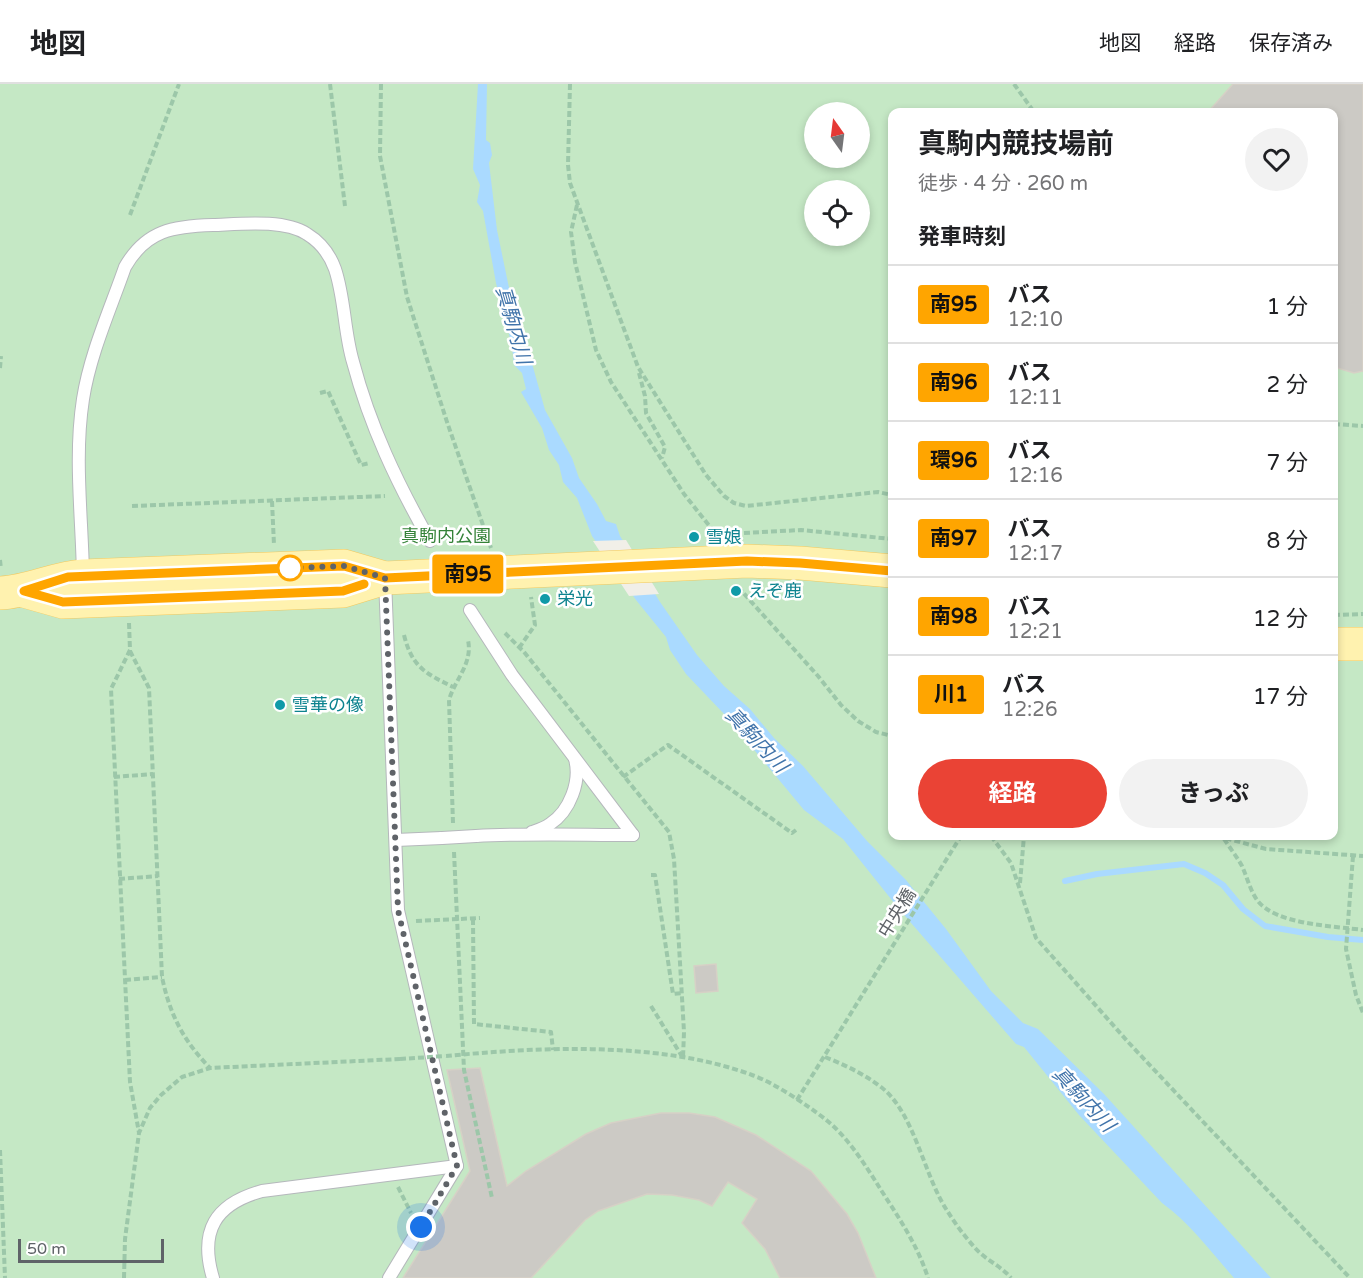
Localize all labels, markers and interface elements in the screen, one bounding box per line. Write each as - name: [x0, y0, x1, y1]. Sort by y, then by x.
- text: 地図: [30, 27, 86, 61]
- text: 地図: [1099, 31, 1141, 56]
- text: 経路: [1174, 31, 1216, 56]
- text: 保存済み: [1249, 31, 1333, 56]
- north arrow: [804, 102, 870, 168]
- map controls: [804, 102, 870, 246]
- text: 真駒内競技場前: [918, 127, 1114, 161]
- button: heart: [1245, 128, 1308, 191]
- text: 徒歩 · 4 分 · 260 m: [918, 172, 1088, 196]
- button: locate: [804, 180, 870, 246]
- text: 発車時刻: [918, 224, 1006, 250]
- text: バス: [1007, 282, 1051, 308]
- water label: 真駒内川: [490, 284, 536, 369]
- text: 南95: [930, 292, 977, 317]
- text: 1 分: [1266, 294, 1308, 320]
- text: 12:10: [1007, 308, 1063, 332]
- text: バス: [1007, 360, 1051, 386]
- text: 南96: [930, 370, 977, 395]
- text: 2 分: [1266, 372, 1308, 398]
- text: 12:11: [1007, 386, 1063, 410]
- text: バス: [1007, 438, 1051, 464]
- text: 環96: [930, 448, 977, 473]
- text: 7 分: [1266, 450, 1308, 476]
- text: 12:16: [1007, 464, 1063, 488]
- text: バス: [1007, 516, 1051, 542]
- park label: 真駒内公園: [401, 525, 491, 547]
- place label: 雪娘: [706, 526, 742, 548]
- text: 南97: [930, 526, 977, 551]
- text: 8 分: [1266, 528, 1308, 554]
- marker: 雪娘: [687, 530, 701, 544]
- text: 12:17: [1007, 542, 1063, 566]
- line badge: 南95: [434, 554, 502, 594]
- unlabelled marker: [277, 555, 303, 581]
- text: 南95: [444, 562, 492, 587]
- place label: えぞ鹿: [748, 580, 802, 602]
- marker: えぞ鹿: [729, 584, 743, 598]
- place label: 栄光: [557, 588, 593, 610]
- marker: 栄光: [538, 592, 552, 606]
- text: バス: [1007, 594, 1051, 620]
- text: 南98: [930, 604, 977, 629]
- text: 12 分: [1253, 606, 1308, 632]
- text: 12:21: [1007, 620, 1063, 644]
- text: バス: [1002, 672, 1046, 698]
- text: 川1: [934, 682, 968, 707]
- text: 17 分: [1253, 684, 1308, 710]
- place label: 雪華の像: [292, 694, 364, 716]
- marker: 雪華の像: [273, 698, 287, 712]
- text: 12:26: [1002, 698, 1057, 722]
- water label: 真駒内川: [720, 703, 794, 780]
- button: 経路: [918, 759, 1107, 828]
- button: きっぷ: [1119, 759, 1308, 828]
- street label: 中央橋: [873, 884, 921, 942]
- water label: 真駒内川: [1047, 1062, 1121, 1139]
- your location: [406, 1212, 436, 1242]
- scale bar: [18, 1236, 164, 1264]
- text: 50 m: [27, 1239, 66, 1259]

